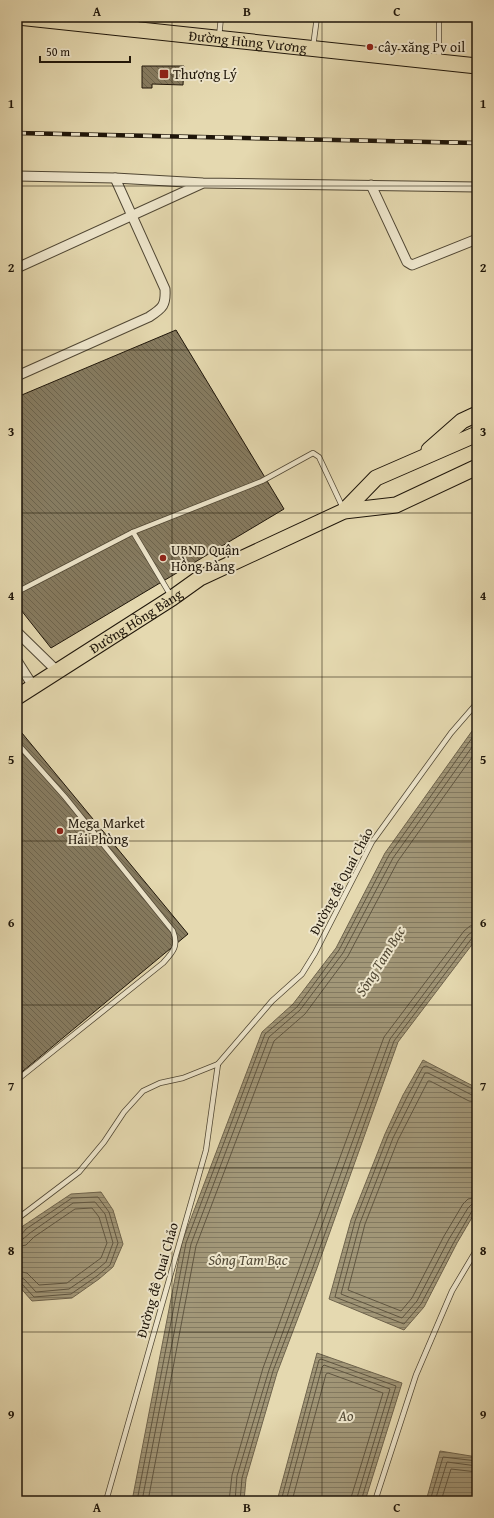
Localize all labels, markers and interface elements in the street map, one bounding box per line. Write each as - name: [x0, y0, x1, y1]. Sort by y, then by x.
- text: A: [93, 2, 102, 21]
- text: B: [243, 2, 251, 21]
- text: C: [393, 2, 401, 21]
- street label: Đường Hùng Vương: [188, 25, 308, 58]
- place label: cây xăng Pv oil: [378, 37, 465, 57]
- scale bar: [40, 38, 130, 64]
- marker: cây xăng Pv oil: [365, 42, 375, 52]
- text: 50 m: [46, 43, 70, 60]
- place label: Thượng Lý: [173, 64, 237, 84]
- marker: Thượng Lý: [158, 68, 170, 80]
- text: 1: [8, 94, 14, 113]
- text: 1: [480, 94, 486, 113]
- text: 2: [8, 258, 15, 277]
- text: 2: [480, 258, 487, 277]
- text: 3: [8, 422, 14, 441]
- text: 3: [480, 422, 486, 441]
- place label: UBND Quận Hồng Bàng: [171, 540, 240, 576]
- marker: UBND Quận Hồng Bàng: [158, 553, 168, 563]
- street label: Đường Hồng Bàng: [85, 584, 186, 658]
- text: 4: [8, 586, 15, 605]
- text: 4: [480, 586, 487, 605]
- text: 5: [8, 750, 15, 769]
- text: 5: [480, 750, 487, 769]
- place label: Mega Market Hải Phòng: [68, 813, 145, 849]
- street label: Đường đê Quai Chảo: [304, 824, 378, 938]
- marker: Mega Market Hải Phòng: [55, 826, 65, 836]
- text: 6: [8, 913, 15, 932]
- text: 6: [480, 913, 487, 932]
- water label: Sông Tam Bạc: [350, 921, 410, 1000]
- text: 7: [8, 1077, 15, 1096]
- text: 7: [480, 1077, 487, 1096]
- street label: Đường đê Quai Chảo: [131, 1220, 183, 1340]
- text: 8: [8, 1241, 15, 1260]
- text: 8: [480, 1241, 487, 1260]
- water label: Sông Tam Bạc: [208, 1249, 289, 1270]
- text: 9: [8, 1405, 15, 1424]
- water label: Ao: [338, 1405, 354, 1426]
- text: 9: [480, 1405, 487, 1424]
- text: A: [93, 1498, 102, 1517]
- text: B: [243, 1498, 251, 1517]
- text: C: [393, 1498, 401, 1517]

